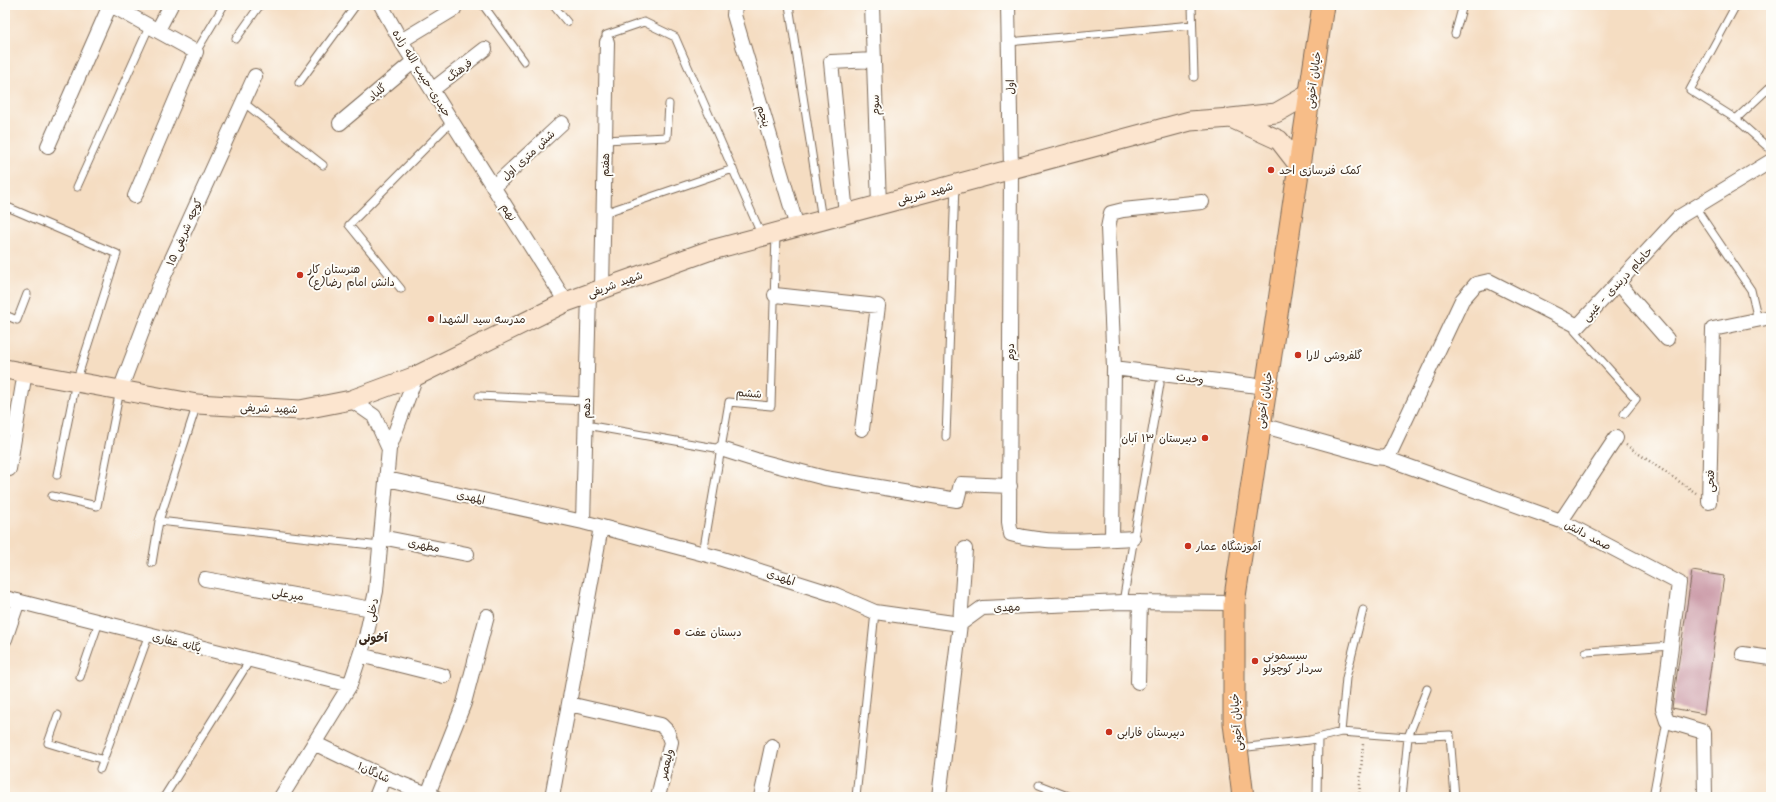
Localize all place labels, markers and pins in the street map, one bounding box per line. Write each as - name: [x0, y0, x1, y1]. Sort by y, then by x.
- place label: کمک فنرسازی احد: [1279, 162, 1362, 180]
- marker: کمک فنرسازی احد: [1266, 165, 1276, 175]
- place label: هنرستان کار دانش امام رضا(ع): [307, 261, 395, 292]
- marker: هنرستان کار دانش امام رضا(ع): [295, 270, 305, 280]
- place label: مدرسه سید الشهدا: [439, 311, 526, 329]
- marker: مدرسه سید الشهدا: [426, 314, 436, 324]
- place label: گلفروشی لارا: [1306, 347, 1362, 365]
- marker: گلفروشی لارا: [1293, 350, 1303, 360]
- place label: دبیرستان ۱۳ آبان: [1121, 430, 1197, 448]
- marker: دبیرستان ۱۳ آبان: [1200, 433, 1210, 443]
- place label: آموزشگاه عمار: [1195, 538, 1262, 556]
- marker: آموزشگاه عمار: [1183, 541, 1193, 551]
- place label: دبستان عفت: [685, 624, 742, 642]
- marker: دبستان عفت: [672, 627, 682, 637]
- place label: سیسمونی سردار کوچولو: [1262, 647, 1322, 678]
- marker: سیسمونی سردار کوچولو: [1250, 656, 1260, 666]
- place label: دبیرستان فارابی: [1117, 724, 1185, 742]
- marker: دبیرستان فارابی: [1104, 727, 1114, 737]

